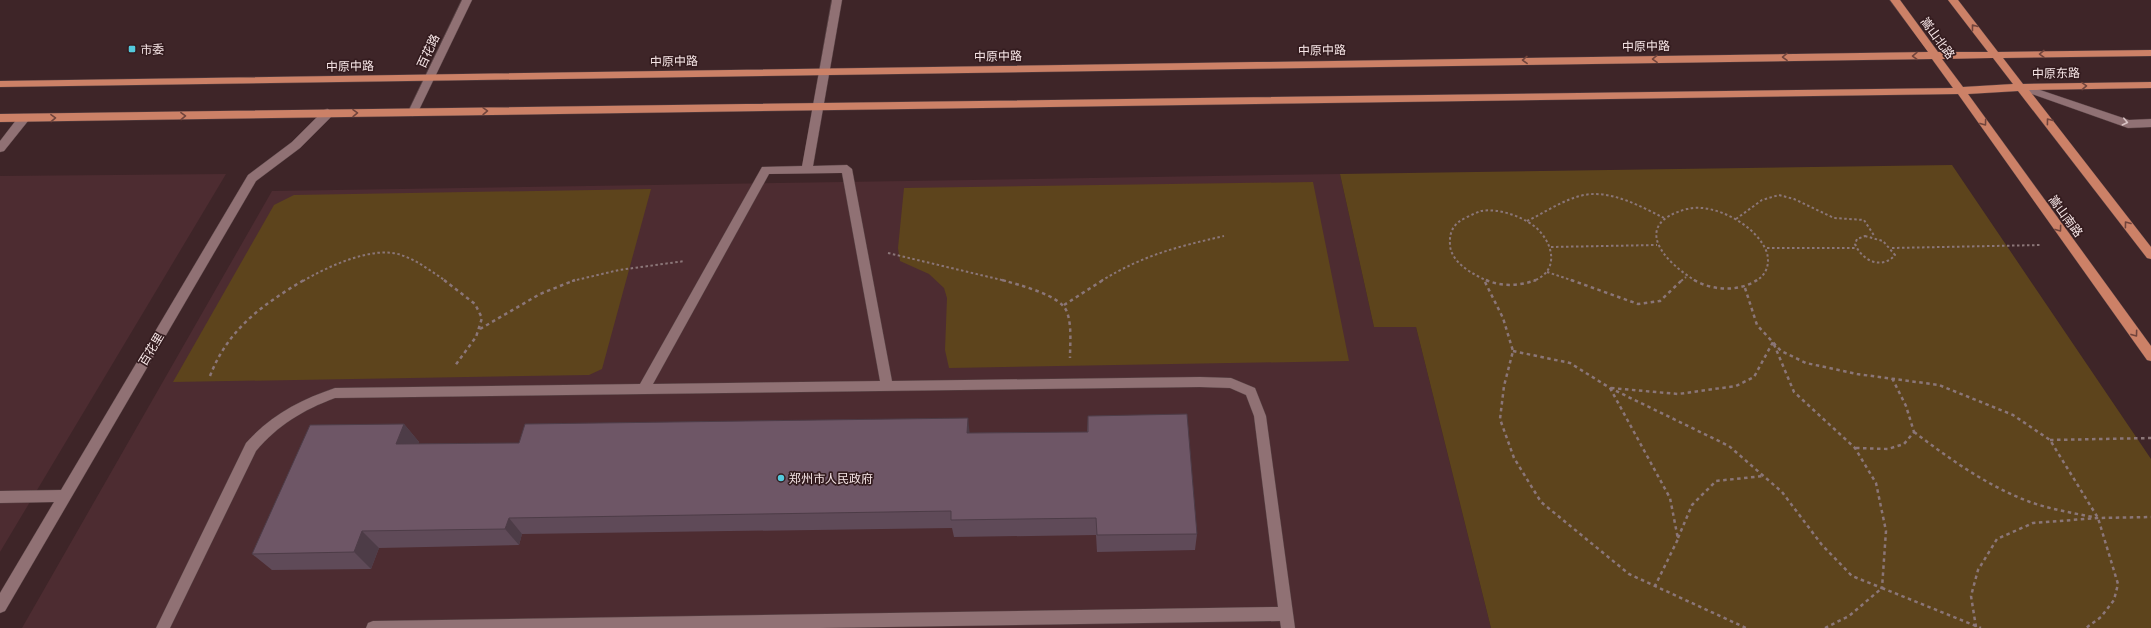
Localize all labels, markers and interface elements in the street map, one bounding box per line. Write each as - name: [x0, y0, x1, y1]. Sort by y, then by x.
- street label: 嵩山北路: [1918, 14, 1958, 62]
- one-way arrow: [1972, 25, 1979, 32]
- street label: 百花路: [414, 32, 442, 70]
- street label: 中原中路: [1622, 38, 1670, 54]
- place label: 市委: [140, 42, 164, 57]
- street label: 中原中路: [1298, 42, 1346, 58]
- marker: 市委: [127, 44, 137, 54]
- street label: 中原中路: [974, 48, 1022, 64]
- one-way arrow: [2039, 50, 2045, 58]
- one-way arrow: [1912, 52, 1918, 60]
- street label: 中原中路: [650, 53, 698, 69]
- one-way arrow: [1782, 53, 1788, 61]
- one-way arrow: [1652, 55, 1658, 63]
- one-way arrow: [1522, 56, 1528, 64]
- street label: 中原中路: [326, 58, 374, 74]
- street label: 中原东路: [2032, 65, 2080, 81]
- one-way arrow: [2081, 82, 2087, 90]
- one-way arrow: [482, 107, 488, 115]
- one-way arrow: [352, 109, 358, 117]
- one-way arrow: [180, 111, 186, 120]
- one-way arrow: [50, 113, 56, 122]
- one-way arrow: [2122, 117, 2129, 126]
- one-way arrow: [1979, 119, 1986, 126]
- one-way arrow: [2046, 119, 2053, 126]
- street label: 嵩山南路: [2046, 192, 2086, 240]
- one-way arrow: [2125, 222, 2132, 229]
- one-way arrow: [2055, 224, 2062, 231]
- street label: 百花里: [135, 330, 167, 368]
- one-way arrow: [2130, 330, 2137, 337]
- place label: 郑州市人民政府: [789, 471, 873, 486]
- marker: 郑州市人民政府: [776, 473, 786, 483]

